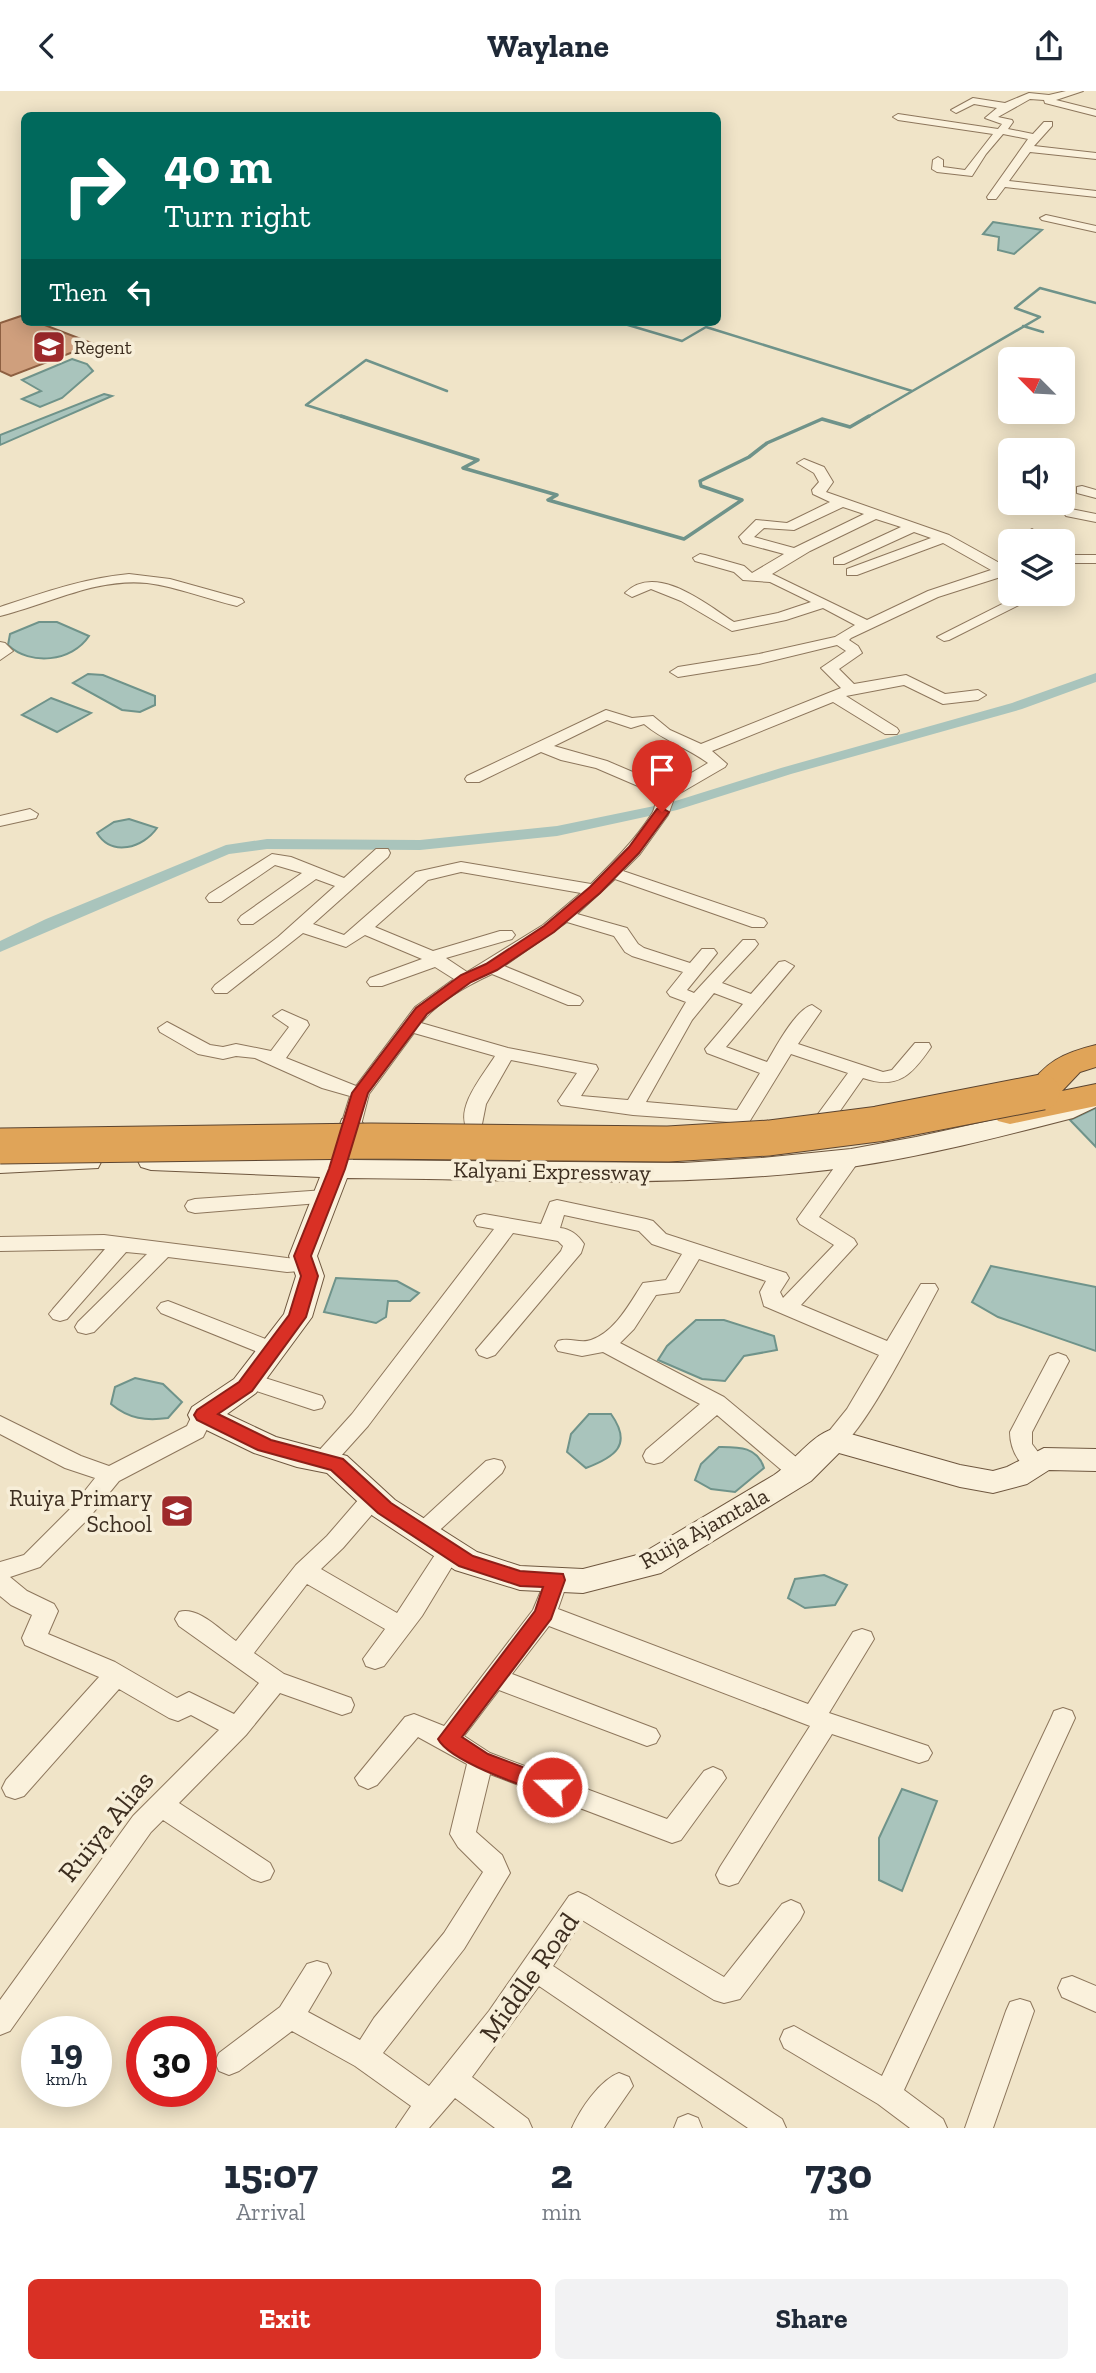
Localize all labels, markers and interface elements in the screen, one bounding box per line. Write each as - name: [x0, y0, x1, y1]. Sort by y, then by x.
- icon: back: [28, 27, 66, 65]
- text: Waylane: [487, 27, 609, 65]
- icon: share: [1030, 27, 1068, 65]
- text: 40 m: [164, 137, 272, 196]
- icon: right: [49, 140, 140, 231]
- text: Turn right: [164, 197, 311, 235]
- icon: left: [121, 273, 159, 311]
- text: Then: [49, 276, 107, 308]
- school or university icon: Regent: [30, 328, 68, 366]
- place label: Regent: [74, 336, 132, 359]
- north arrow: [998, 347, 1074, 423]
- map controls: [998, 347, 1075, 606]
- button: sound: [998, 438, 1075, 515]
- button: layers: [998, 529, 1075, 606]
- pin: [632, 740, 692, 812]
- icon: arrive: [643, 751, 681, 789]
- street label: Kalyani Expressway: [453, 1155, 651, 1187]
- street label: Ruija Ajamtala: [635, 1481, 773, 1575]
- place label: Ruiya Primary School: [9, 1484, 152, 1538]
- school or university icon: Ruiya Primary School: [158, 1492, 196, 1530]
- position arrow: [515, 1750, 589, 1824]
- street label: Ruiya Alias: [51, 1764, 161, 1888]
- street label: Middle Road: [472, 1906, 586, 2048]
- speed limit sign: 30: [126, 2016, 217, 2107]
- text: 19: [50, 2031, 83, 2073]
- text: km/h: [46, 2068, 87, 2090]
- text: 15:07: [224, 2148, 318, 2199]
- text: 2: [550, 2148, 573, 2199]
- text: 730: [805, 2148, 872, 2199]
- text: Arrival: [236, 2198, 306, 2226]
- text: min: [542, 2198, 581, 2226]
- text: m: [829, 2198, 848, 2226]
- button: Exit: [28, 2279, 541, 2359]
- button: Share: [555, 2279, 1068, 2359]

